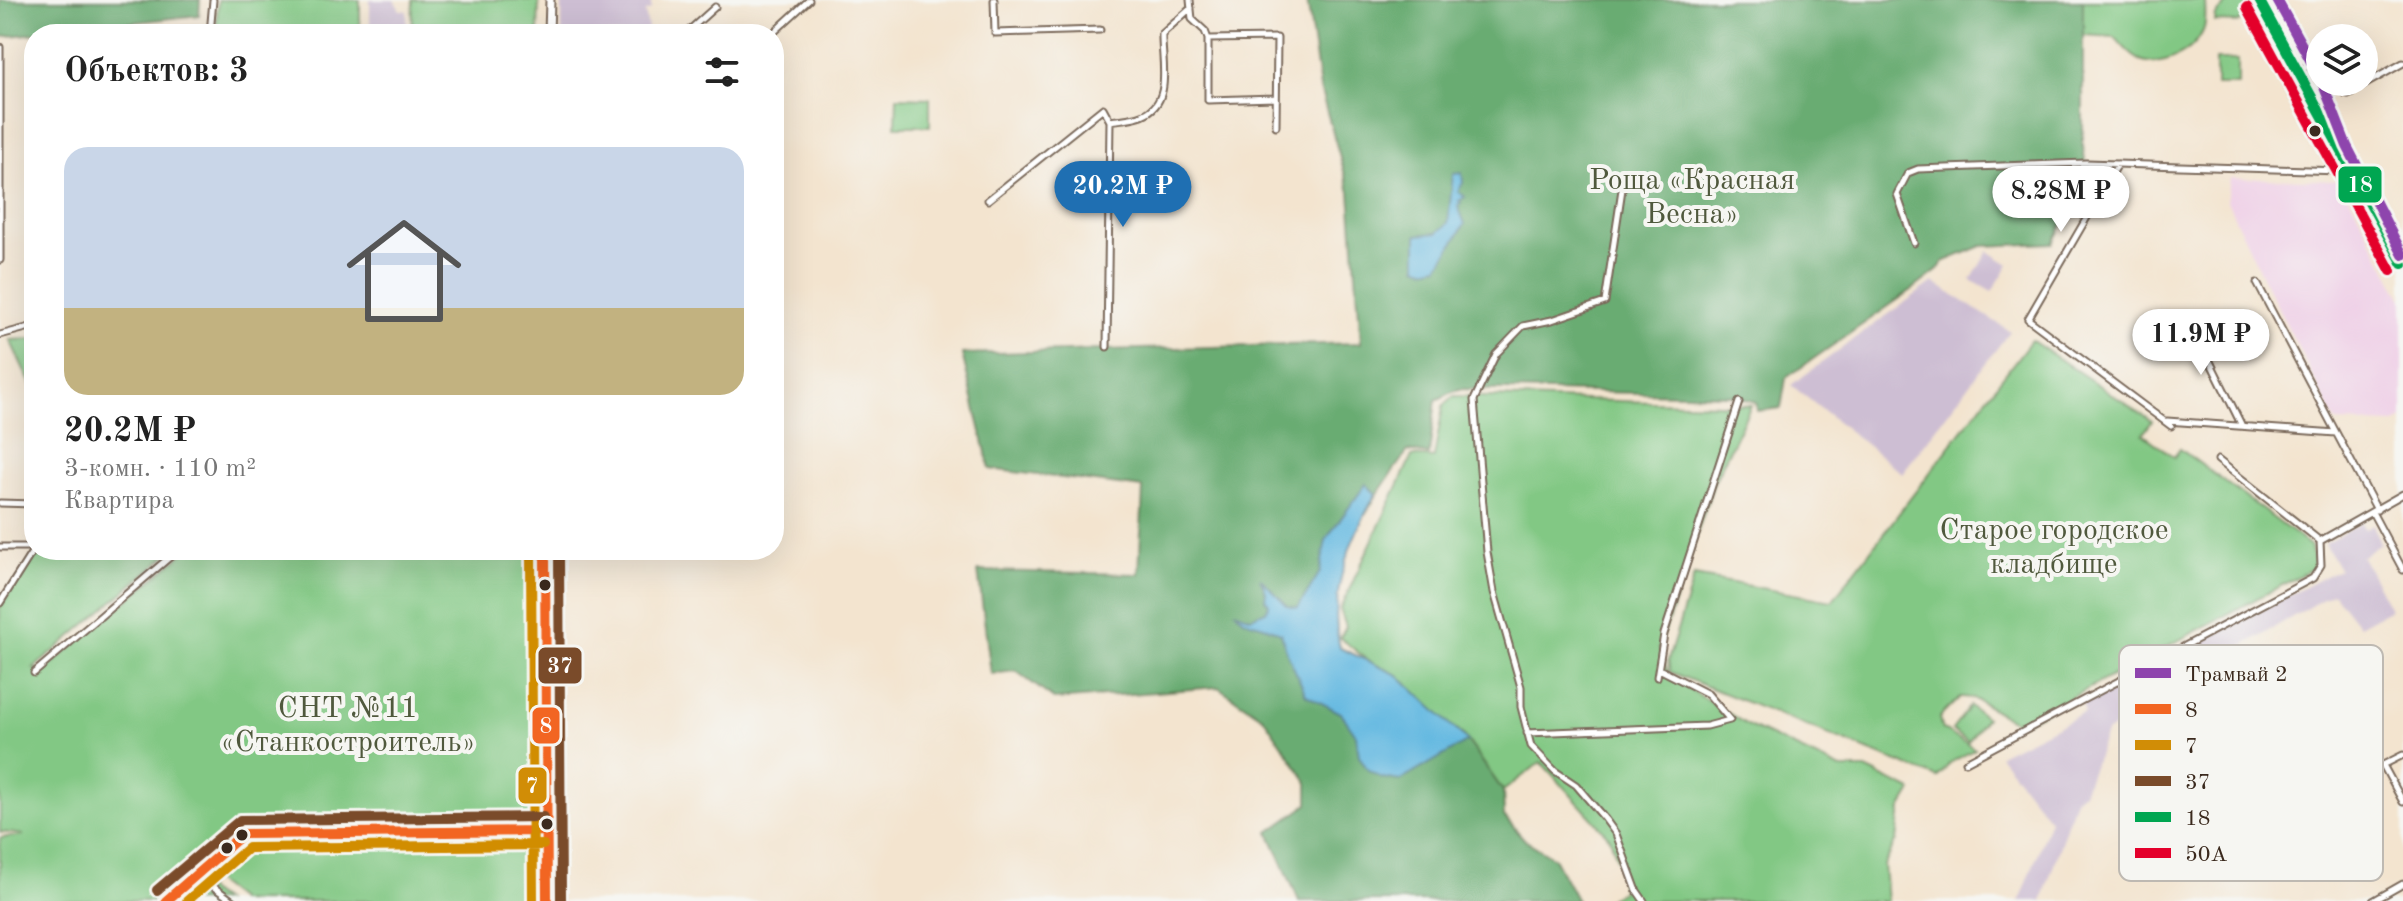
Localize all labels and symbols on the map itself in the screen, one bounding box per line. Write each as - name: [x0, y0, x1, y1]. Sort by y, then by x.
- unlabelled marker: [2307, 123, 2323, 139]
- pin: 20.2M ₽: [1049, 161, 1197, 229]
- line badge: 18: [2337, 165, 2383, 204]
- park label: Роща «Красная Весна»: [1589, 166, 1795, 230]
- pin: 8.28M ₽: [1987, 166, 2135, 234]
- text: 18: [2347, 175, 2373, 197]
- pin: 11.9M ₽: [2127, 309, 2275, 377]
- park label: Старое городское кладбище: [1939, 516, 2169, 580]
- unlabelled marker: [537, 577, 553, 593]
- legend: [2119, 645, 2383, 881]
- line badge: 37: [537, 646, 583, 685]
- text: 37: [547, 656, 573, 678]
- text: Трамвай 2: [2185, 664, 2288, 686]
- park label: СНТ №11 «Станкостроитель»: [220, 694, 476, 758]
- text: 8: [2185, 700, 2198, 722]
- line badge: 8: [531, 706, 561, 745]
- text: 8: [540, 716, 552, 738]
- text: 7: [2185, 736, 2198, 758]
- line badge: 7: [517, 766, 548, 805]
- text: 37: [2185, 772, 2211, 794]
- text: 7: [526, 776, 538, 798]
- text: 18: [2185, 808, 2211, 830]
- unlabelled marker: [539, 816, 555, 832]
- unlabelled marker: [234, 827, 250, 843]
- unlabelled marker: [219, 840, 235, 856]
- text: 50А: [2185, 844, 2228, 866]

